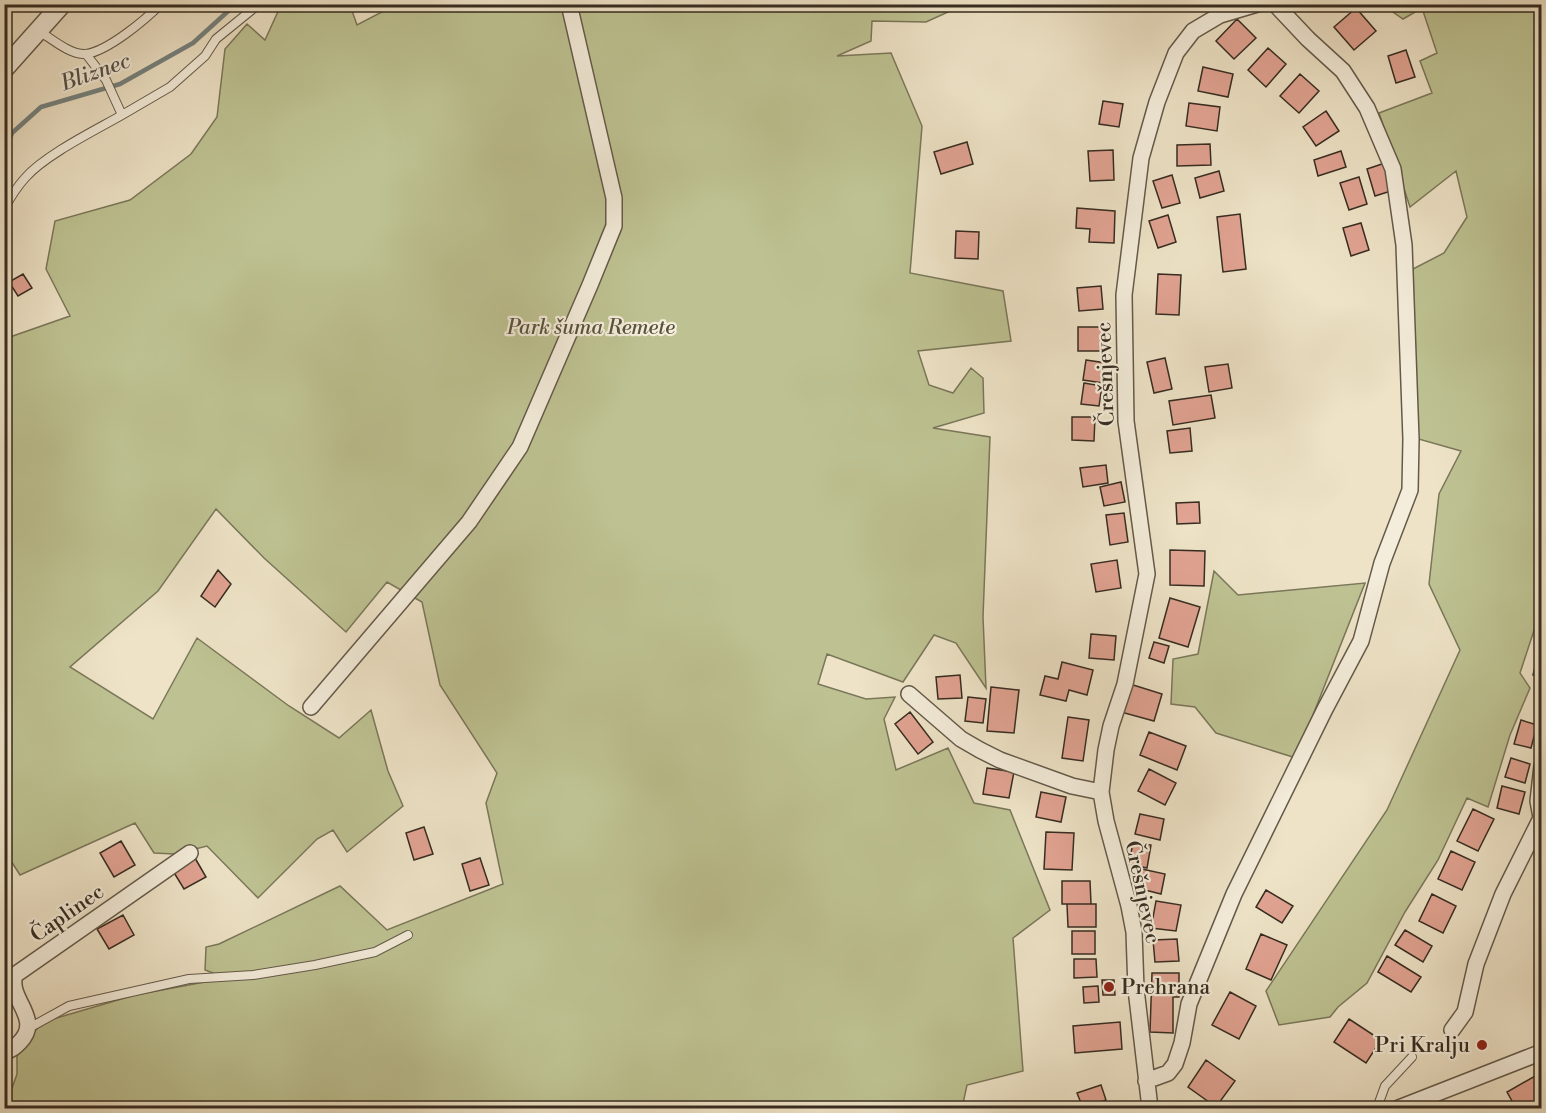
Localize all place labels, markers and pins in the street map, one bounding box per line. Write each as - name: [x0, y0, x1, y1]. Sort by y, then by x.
- place label: Prehrana: [1121, 975, 1211, 1001]
- marker: Prehrana: [1102, 980, 1116, 994]
- place label: Pri Kralju: [1375, 1033, 1470, 1059]
- marker: Pri Kralju: [1475, 1038, 1489, 1052]

